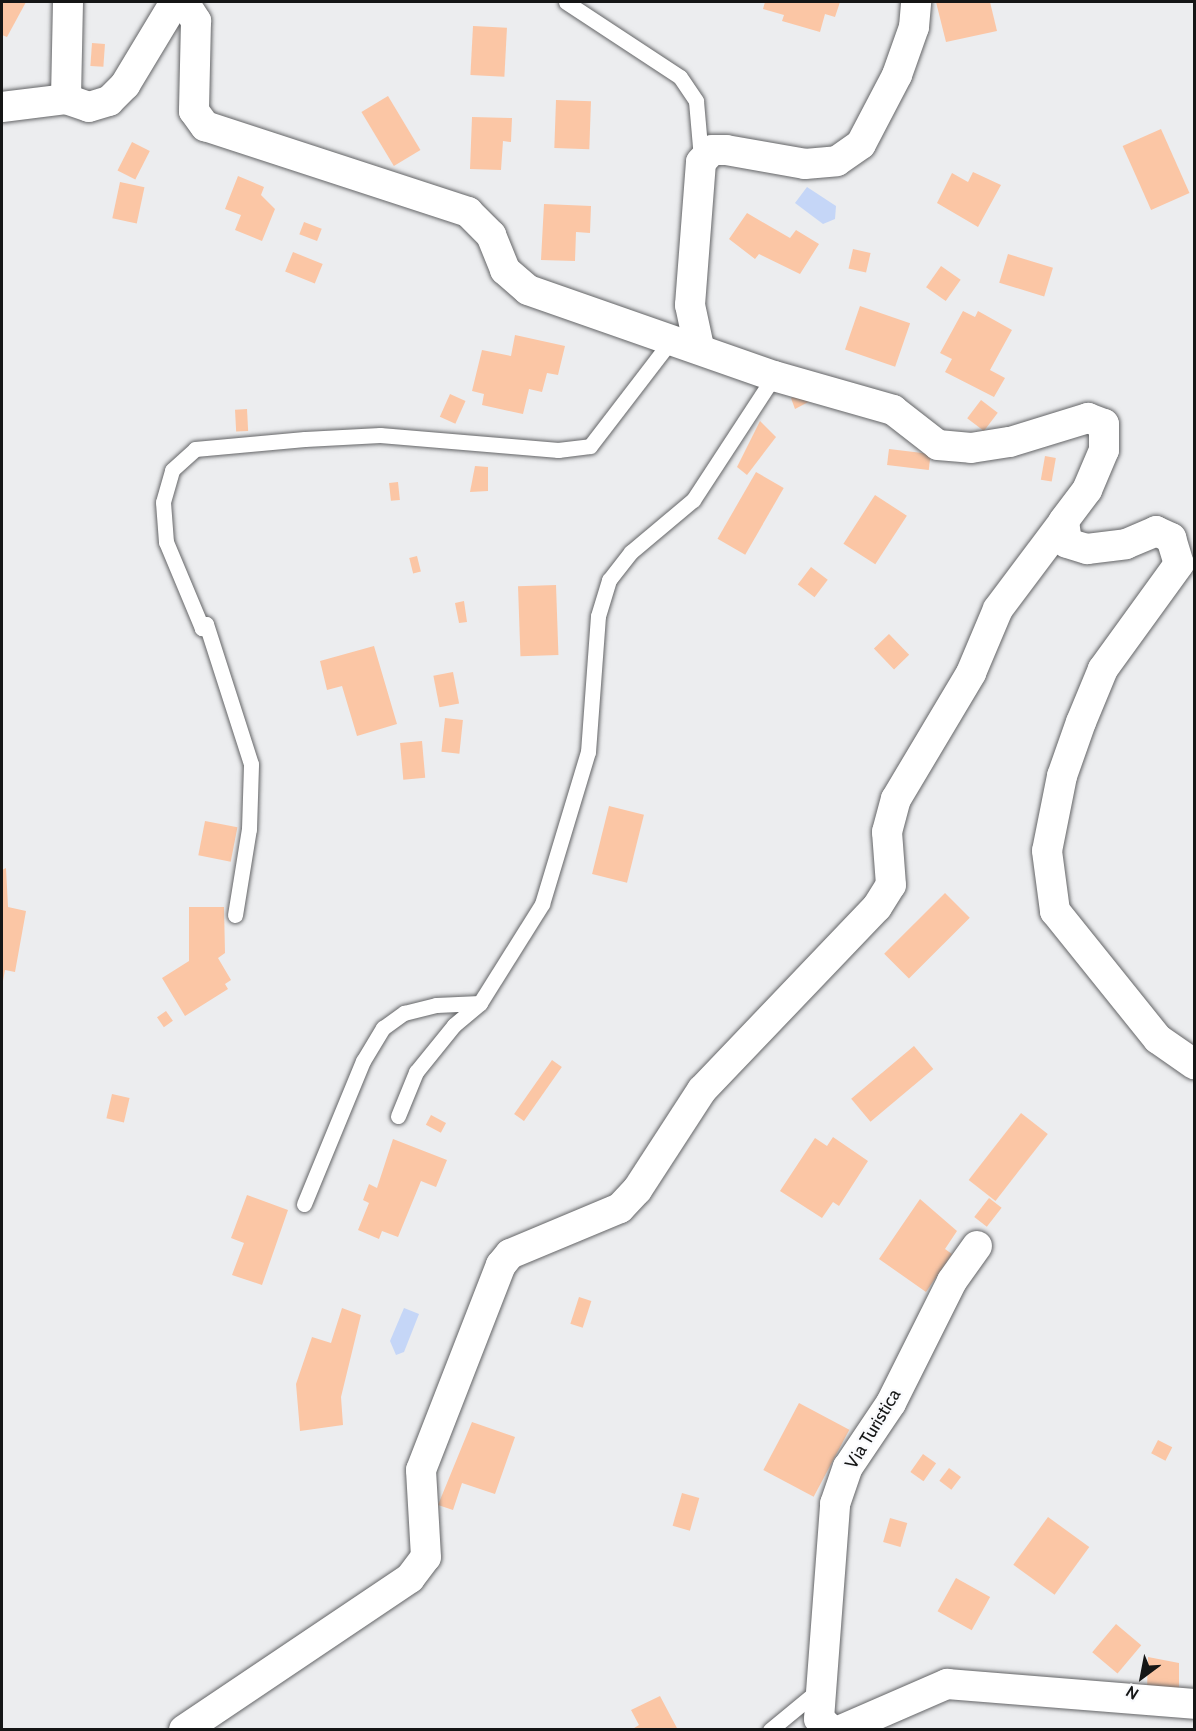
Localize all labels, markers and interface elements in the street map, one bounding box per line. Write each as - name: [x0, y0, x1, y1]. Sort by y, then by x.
- street label: Via Turistica: [841, 1385, 905, 1473]
- north arrow: [1112, 1647, 1172, 1707]
- text: N: [1122, 1682, 1142, 1704]

